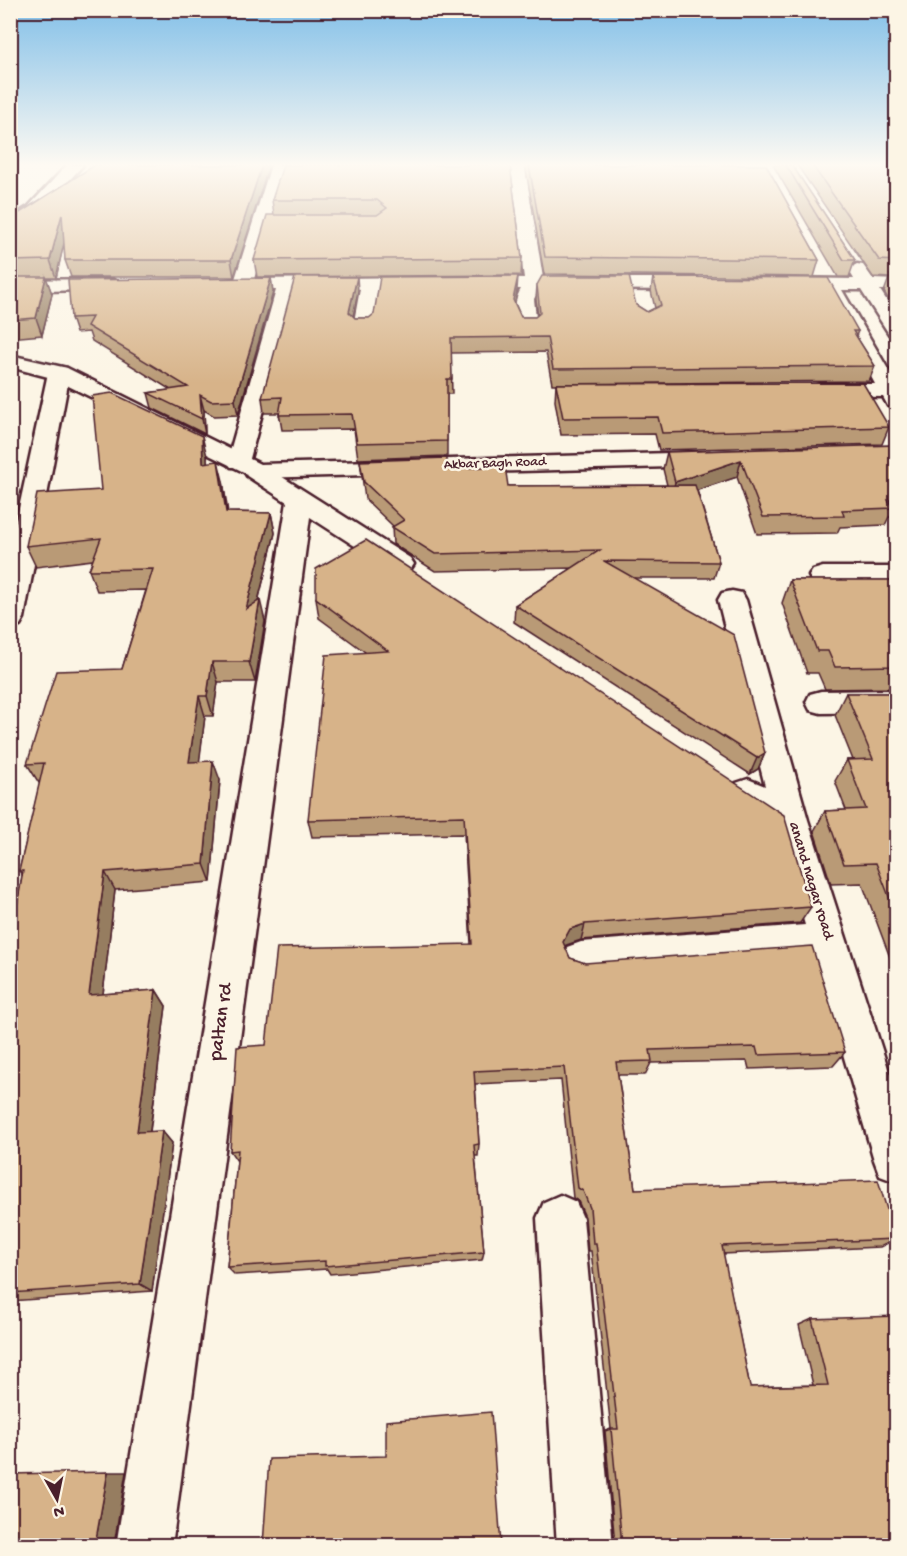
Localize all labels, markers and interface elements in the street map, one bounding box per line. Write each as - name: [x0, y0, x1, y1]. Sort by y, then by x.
- street label: Akbar Bagh Road: [444, 454, 548, 474]
- street label: anand nagar road: [783, 820, 837, 944]
- street label: paltan rd: [205, 980, 239, 1063]
- north arrow: [27, 1469, 87, 1529]
- text: N: [52, 1500, 65, 1521]

